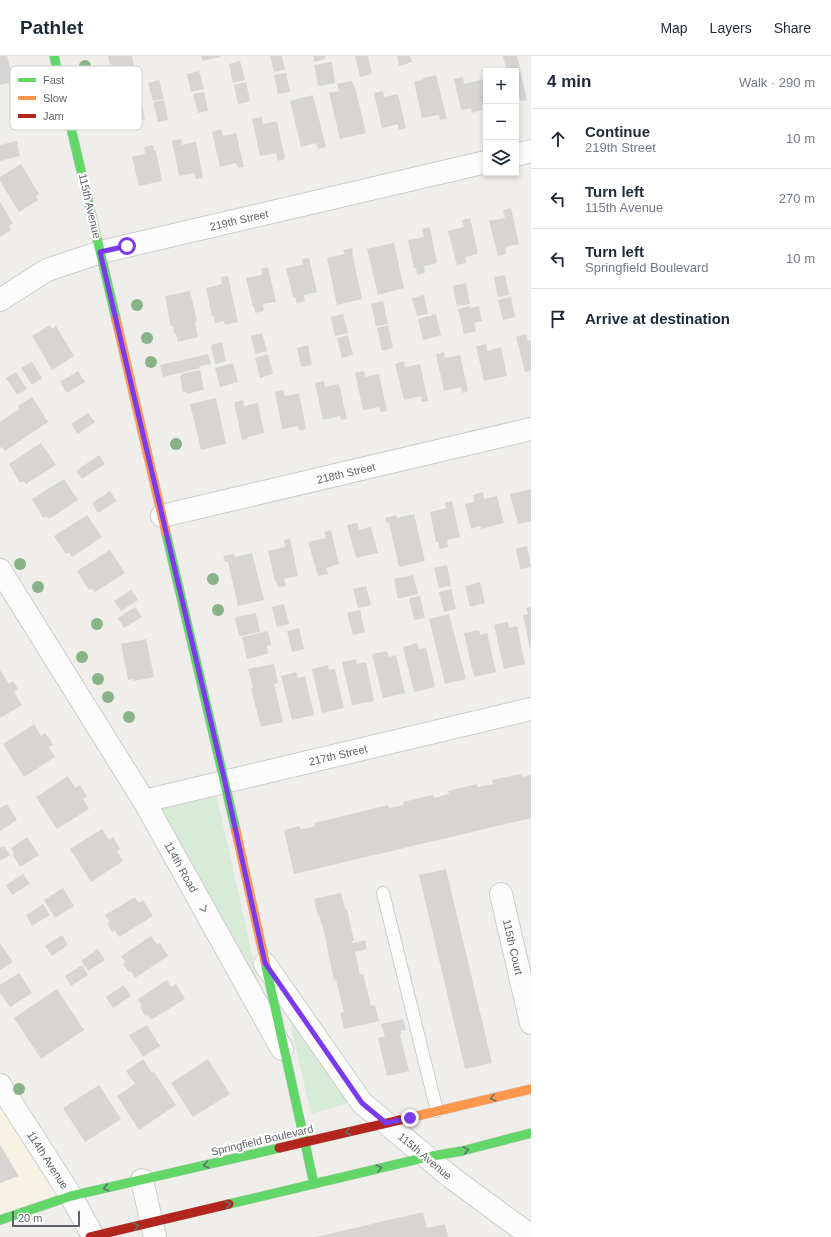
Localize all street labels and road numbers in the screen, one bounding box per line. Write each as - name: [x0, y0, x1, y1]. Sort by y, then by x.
- street label: 115th Avenue: [77, 172, 103, 240]
- street label: 219th Street: [208, 207, 270, 233]
- street label: 218th Street: [315, 460, 377, 486]
- street label: 217th Street: [307, 742, 369, 768]
- street label: 114th Road: [162, 840, 200, 894]
- street label: 115th Court: [501, 918, 525, 976]
- street label: Springfield Boulevard: [210, 1122, 314, 1158]
- street label: 114th Avenue: [25, 1129, 71, 1191]
- street label: 115th Avenue: [396, 1130, 454, 1182]

